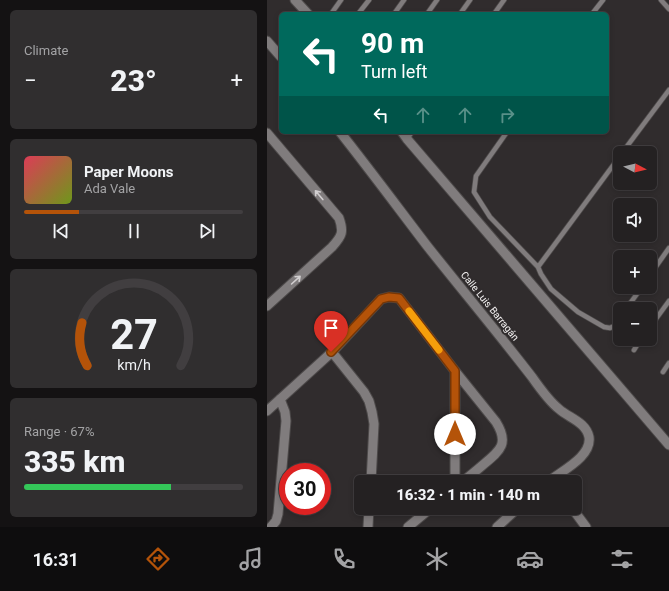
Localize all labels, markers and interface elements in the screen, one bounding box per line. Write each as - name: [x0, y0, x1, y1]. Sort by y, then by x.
- text: 90 m: [361, 27, 424, 60]
- icon: left: [295, 28, 347, 80]
- text: Climate: [24, 43, 68, 58]
- text: Turn left: [361, 61, 427, 82]
- text: 23°: [110, 63, 157, 98]
- text: −: [24, 68, 37, 93]
- text: +: [231, 68, 243, 93]
- icon: left: [370, 104, 392, 126]
- icon: ahead: [412, 104, 434, 126]
- icon: ahead: [454, 104, 476, 126]
- icon: right: [496, 104, 518, 126]
- north arrow: [613, 146, 657, 190]
- map controls: [613, 146, 657, 346]
- text: Paper Moons: [84, 163, 174, 181]
- text: Ada Vale: [84, 181, 135, 196]
- one-way arrow: [315, 189, 324, 200]
- button: sound: [613, 198, 657, 242]
- icon: previous: [50, 220, 72, 242]
- icon: pause: [123, 220, 145, 242]
- icon: next: [196, 220, 218, 242]
- button: +: [613, 250, 657, 294]
- street label: Calle Luis Barragán: [459, 269, 521, 343]
- one-way arrow: [291, 275, 301, 285]
- button: −: [613, 302, 657, 346]
- text: 27: [110, 310, 157, 359]
- pin: [314, 311, 348, 352]
- icon: arrive: [320, 317, 342, 339]
- text: km/h: [117, 357, 150, 373]
- position arrow: [434, 413, 476, 455]
- text: Range · 67%: [24, 424, 94, 439]
- text: 335 km: [24, 444, 126, 479]
- speed limit sign: 30: [279, 463, 331, 515]
- text: 16:32 · 1 min · 140 m: [396, 486, 540, 504]
- icon: directions: [144, 545, 172, 573]
- icon: music: [237, 545, 265, 573]
- icon: phone: [330, 545, 358, 573]
- icon: climate: [423, 545, 451, 573]
- icon: car: [516, 545, 544, 573]
- icon: filters: [608, 545, 636, 573]
- text: 16:31: [32, 549, 79, 570]

